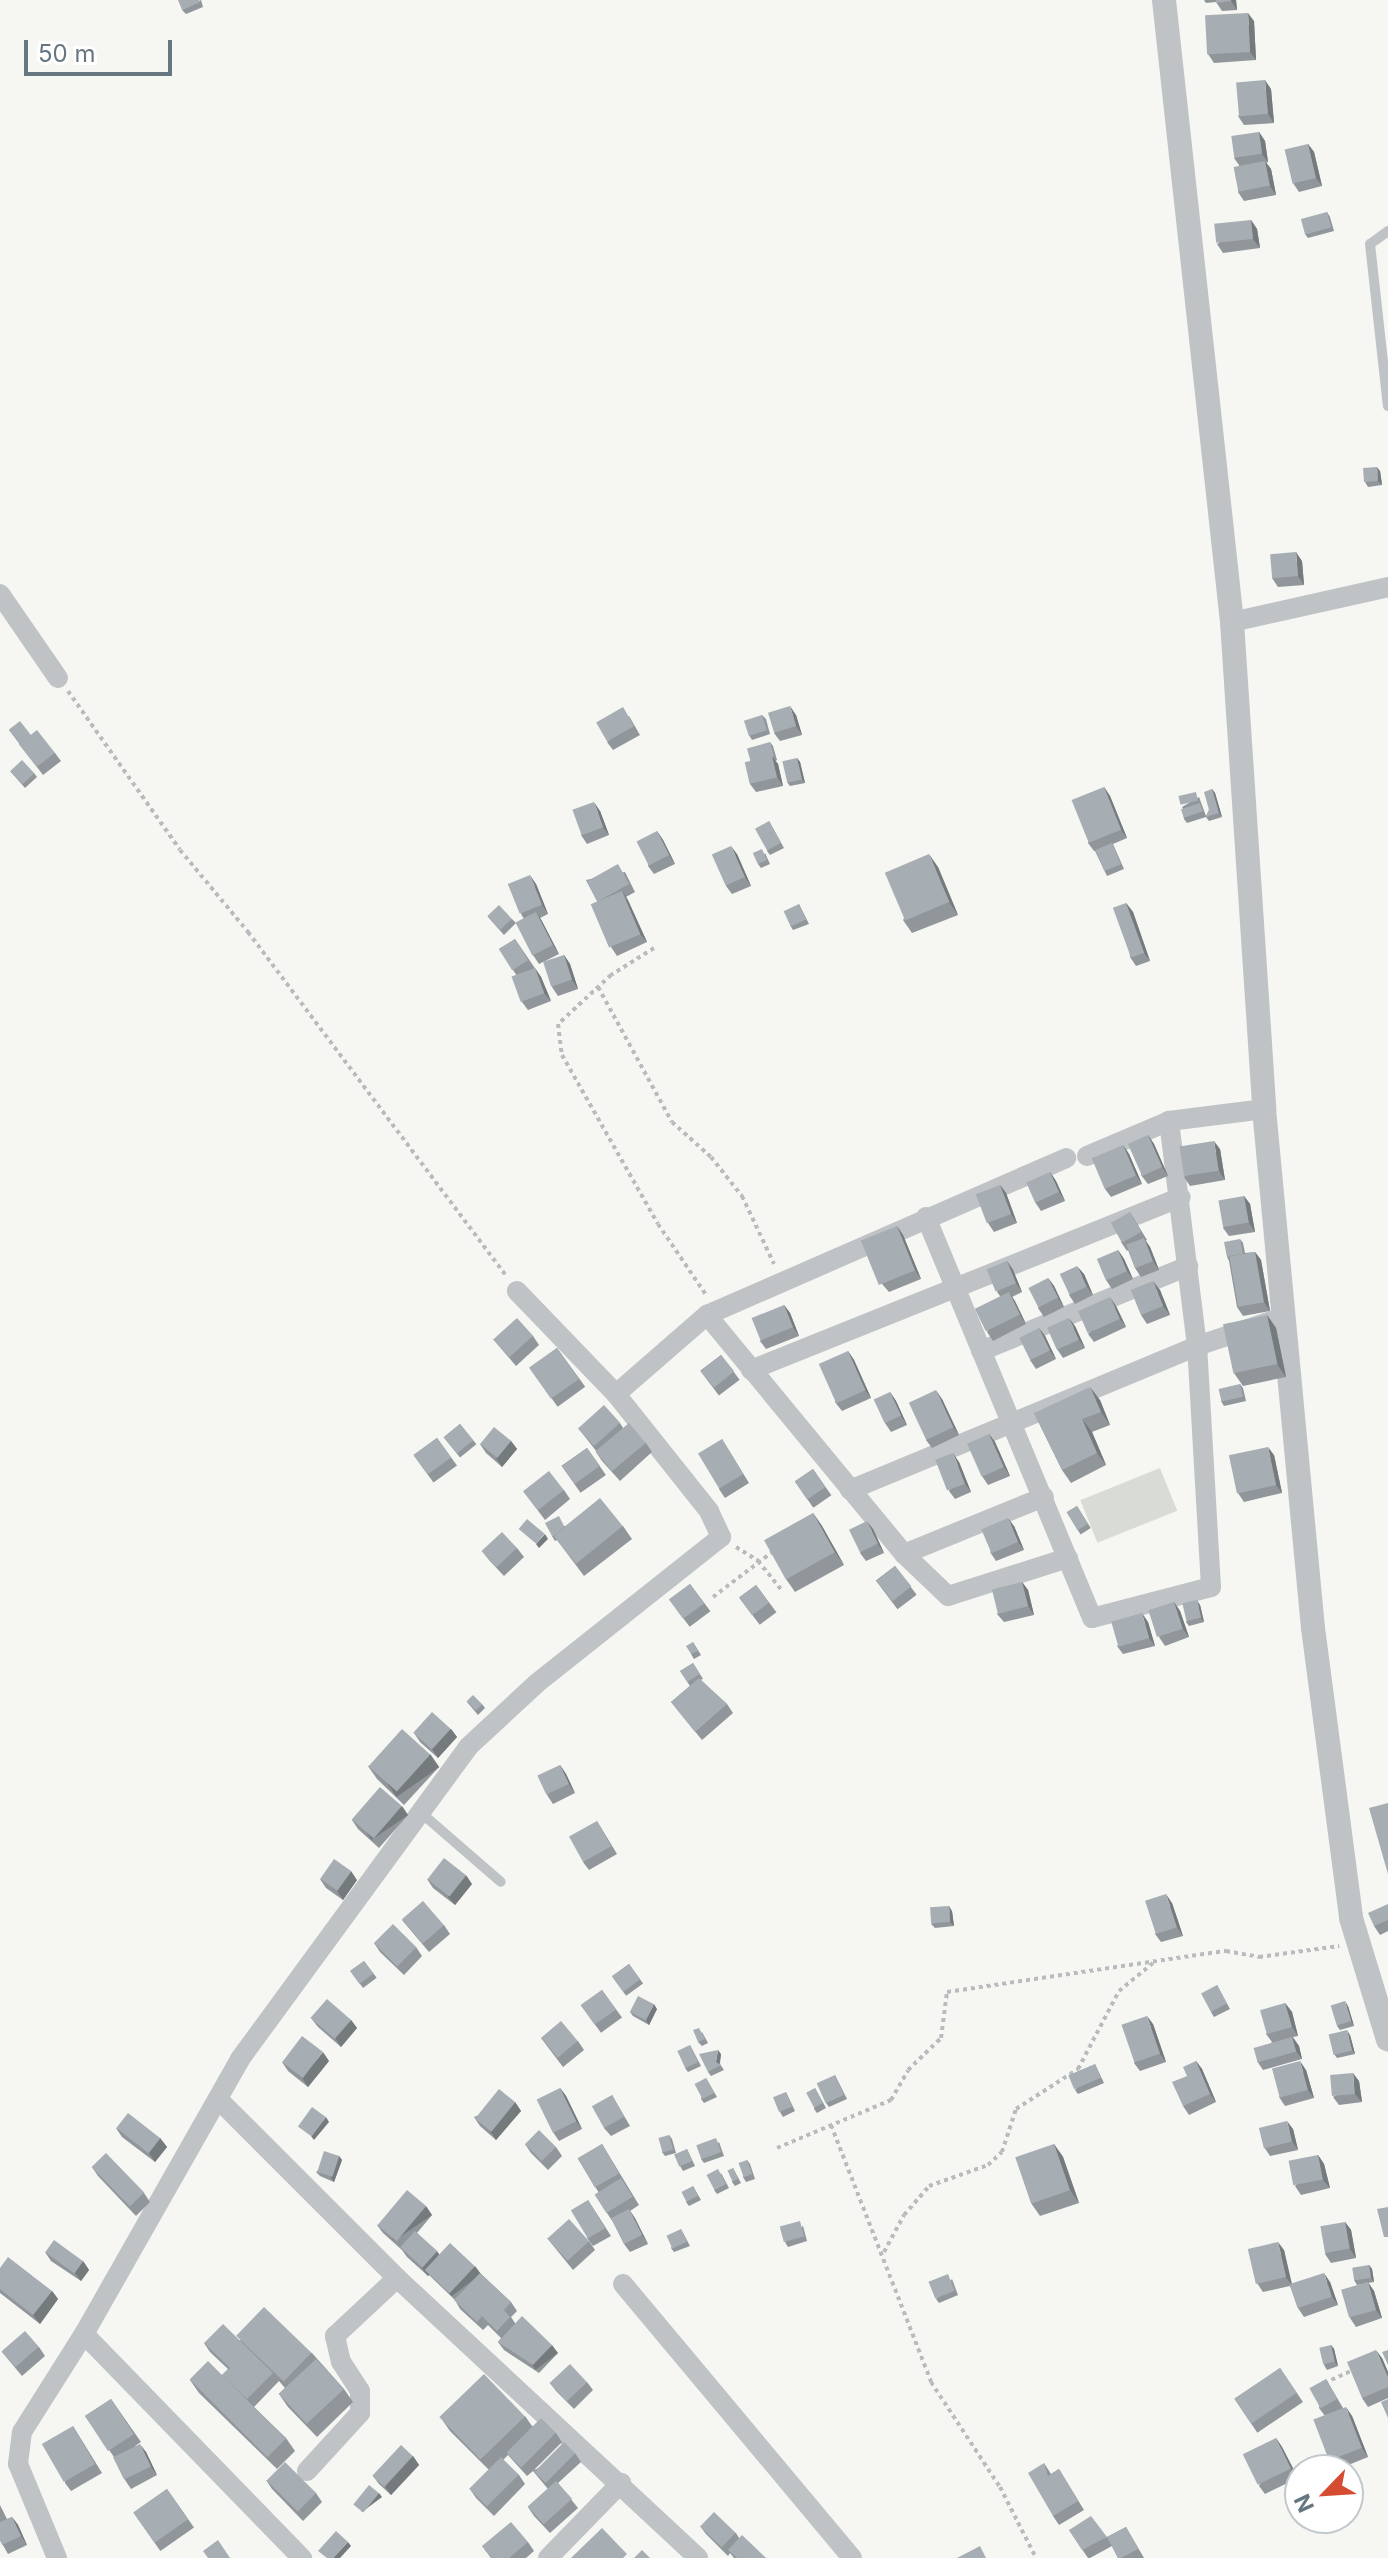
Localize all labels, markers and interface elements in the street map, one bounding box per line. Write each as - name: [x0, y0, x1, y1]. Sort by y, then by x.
- scale bar: [28, 24, 176, 74]
- text: 50 m: [38, 39, 96, 68]
- north arrow: [1284, 2454, 1364, 2534]
- text: N: [1289, 2490, 1319, 2516]

